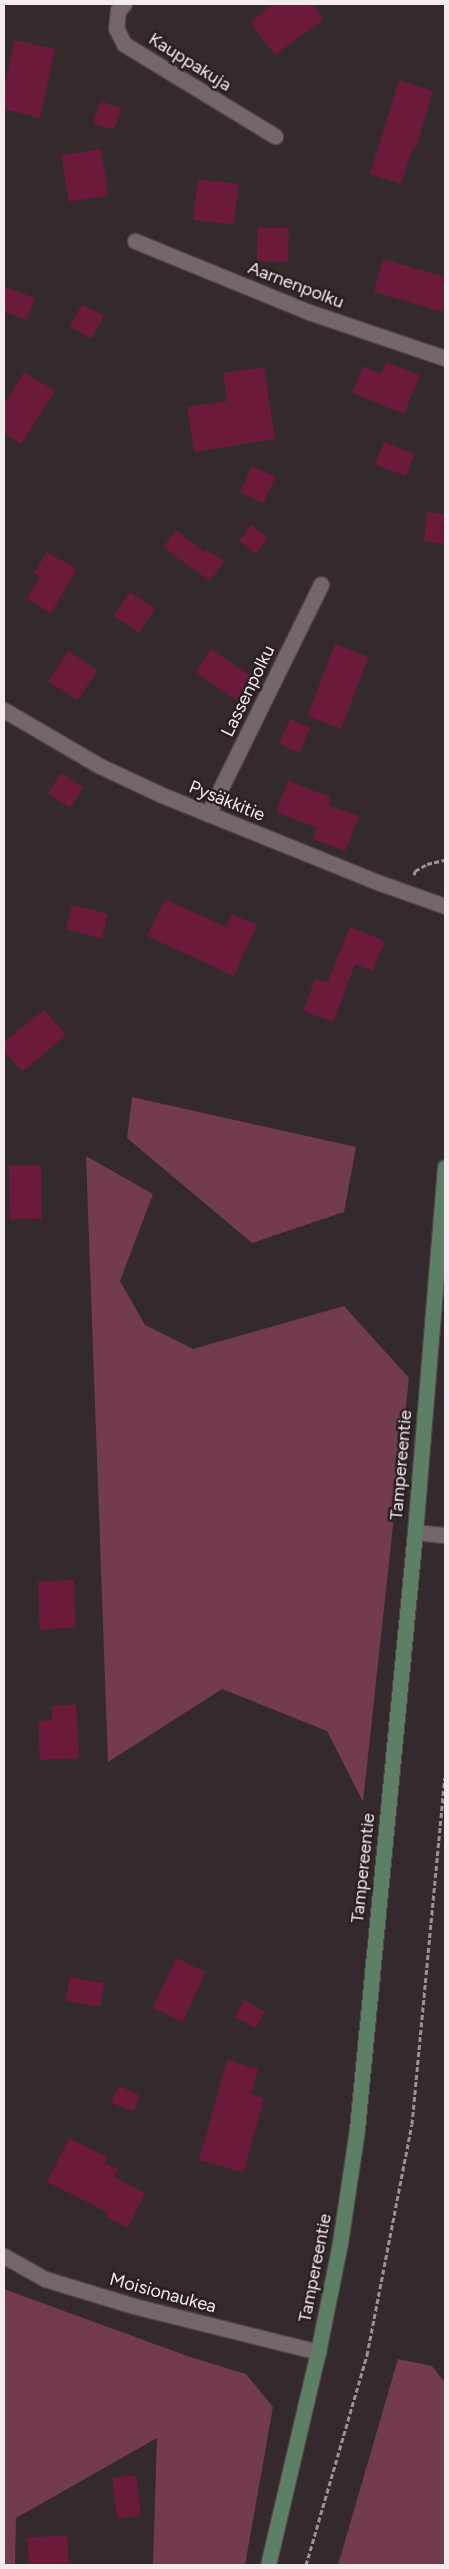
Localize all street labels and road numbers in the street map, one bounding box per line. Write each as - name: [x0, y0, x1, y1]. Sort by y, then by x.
- street label: Kauppakuja: [145, 28, 235, 96]
- street label: Aarnenpolku: [245, 257, 347, 313]
- street label: Lassenpolku: [217, 642, 279, 740]
- street label: Pysäkkitie: [186, 776, 268, 826]
- street label: Tampereentie: [385, 1409, 417, 1521]
- street label: Tampereentie: [346, 1812, 380, 1924]
- street label: Tampereentie: [294, 2212, 336, 2324]
- street label: Moisionaukea: [107, 2268, 219, 2318]

